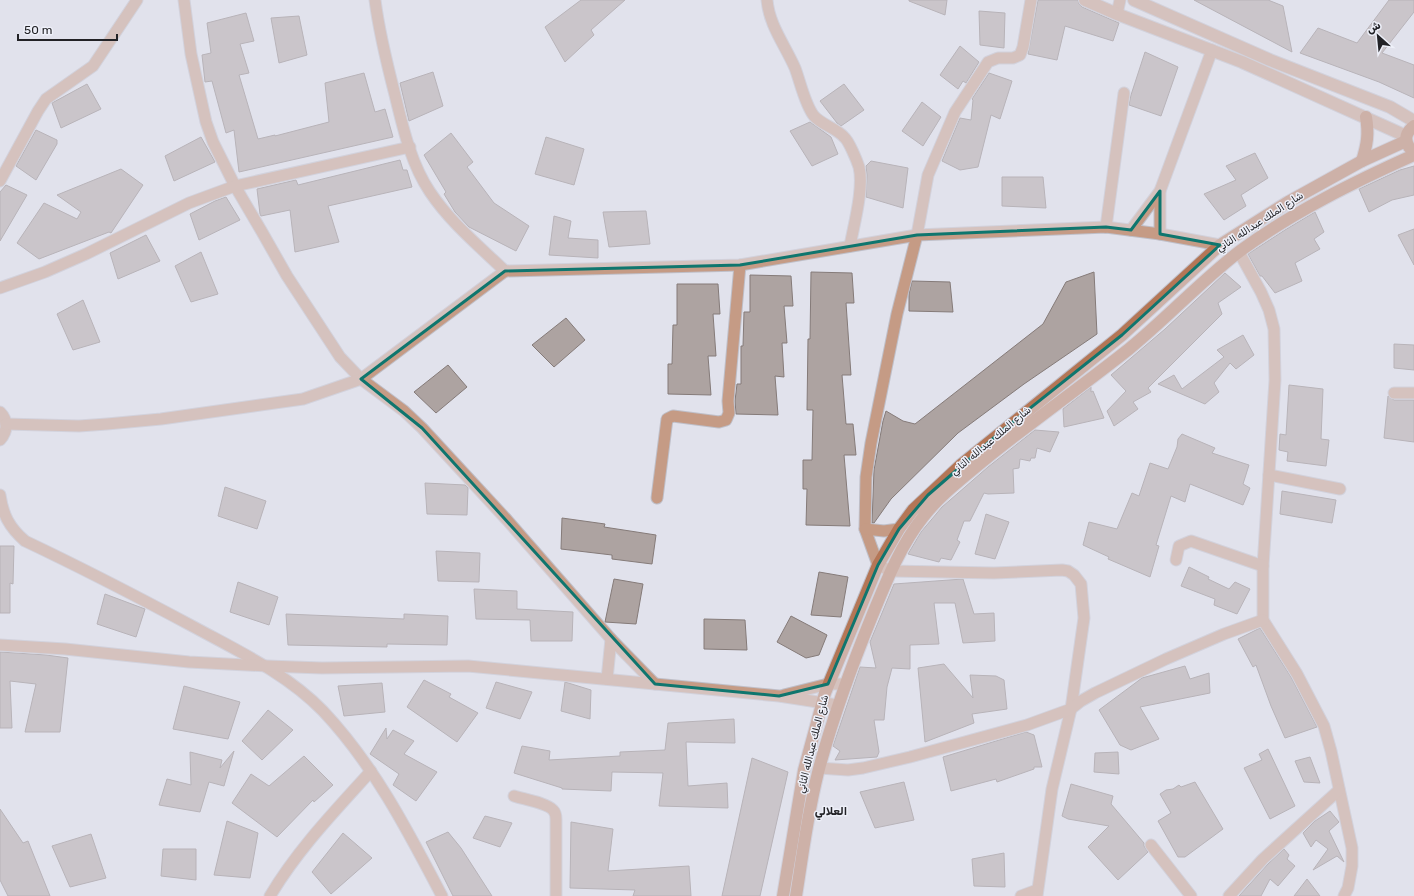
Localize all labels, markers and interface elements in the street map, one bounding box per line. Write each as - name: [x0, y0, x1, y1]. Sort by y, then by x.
- scale bar: [18, 16, 117, 42]
- north arrow: [1358, 16, 1398, 56]
- text: ش: [1365, 19, 1383, 36]
- text: 50 m: [24, 23, 52, 37]
- street label: شارع الملك عبدالله الثاني: [1214, 189, 1307, 256]
- street label: شارع الملك عبدالله الثاني: [948, 404, 1035, 480]
- street label: شارع الملك عبدالله الثاني: [795, 694, 833, 795]
- district label: العلالي: [815, 805, 847, 820]

